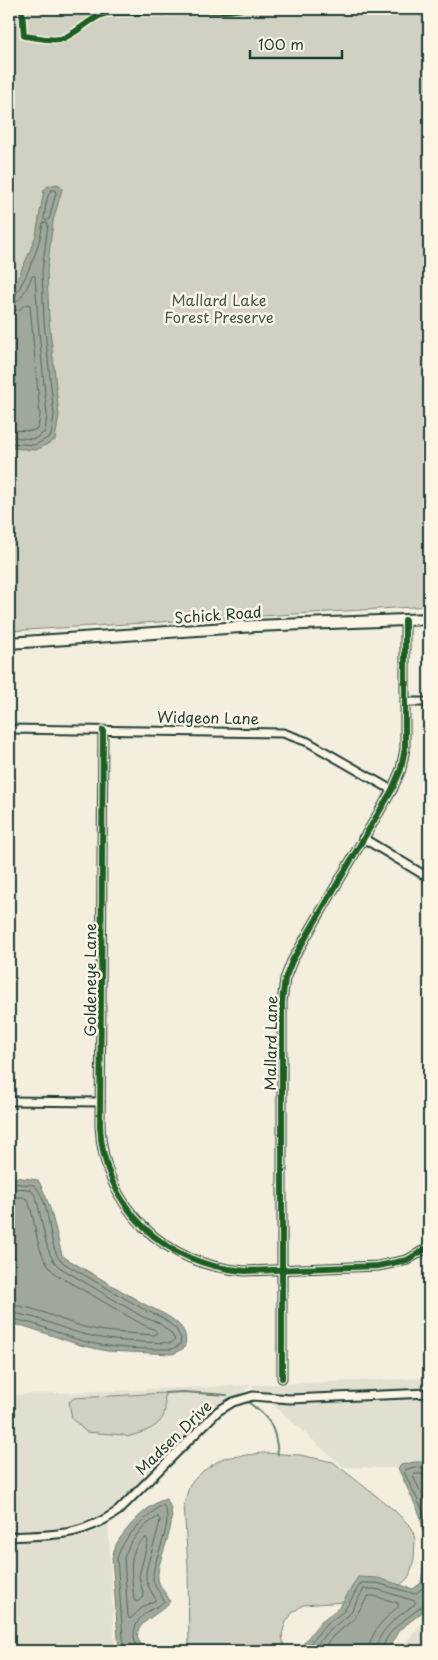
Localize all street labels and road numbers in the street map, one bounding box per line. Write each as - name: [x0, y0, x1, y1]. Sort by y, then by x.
- street label: Schick Road: [174, 599, 262, 629]
- street label: Widgeon Lane: [157, 705, 259, 729]
- street label: Goldeneye Lane: [78, 923, 101, 1037]
- street label: Mallard Lane: [258, 995, 282, 1091]
- street label: Madsen Drive: [129, 1394, 217, 1480]

